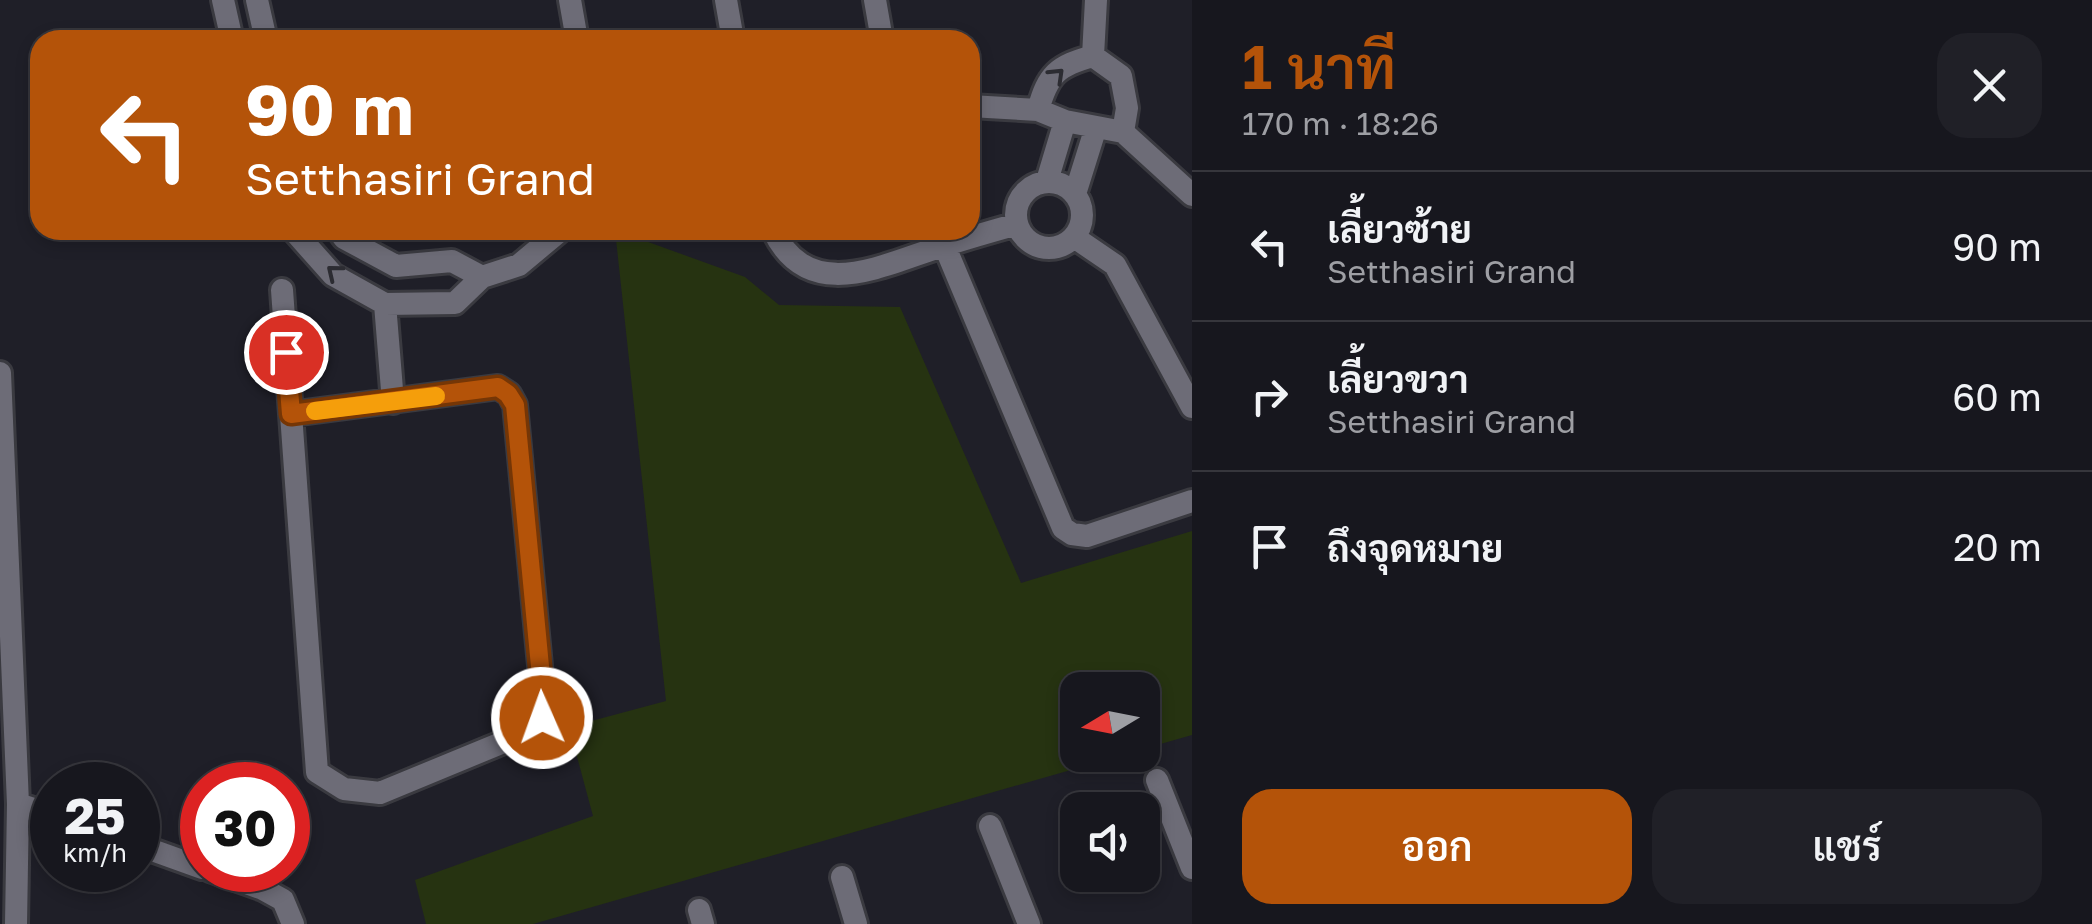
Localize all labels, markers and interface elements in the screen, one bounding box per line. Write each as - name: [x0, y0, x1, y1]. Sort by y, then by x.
- text: 1 นาที: [1242, 30, 1396, 102]
- button: close: [1937, 33, 2042, 138]
- text: 90 m: [245, 66, 414, 150]
- one-way arrow: [1045, 69, 1063, 87]
- icon: left: [80, 70, 210, 200]
- text: 170 m · 18:26: [1242, 104, 1439, 142]
- text: Setthasiri Grand: [245, 151, 595, 205]
- text: เลี้ยวซ้าย: [1327, 206, 1472, 251]
- icon: left: [1242, 219, 1297, 274]
- text: 90 m: [1952, 224, 2042, 269]
- text: Setthasiri Grand: [1327, 252, 1576, 290]
- one-way arrow: [328, 266, 346, 284]
- pin: [244, 310, 329, 395]
- icon: arrive: [259, 325, 314, 380]
- text: เลี้ยวขวา: [1327, 356, 1469, 401]
- icon: right: [1242, 369, 1297, 424]
- text: 60 m: [1952, 374, 2042, 419]
- text: Setthasiri Grand: [1327, 402, 1576, 440]
- icon: arrive: [1242, 519, 1297, 574]
- text: 20 m: [1953, 524, 2042, 569]
- text: ถึงจุดหมาย: [1327, 525, 1503, 570]
- position arrow: [490, 666, 594, 770]
- north arrow: [1060, 672, 1160, 772]
- map controls: [1060, 672, 1160, 892]
- speed limit sign: 30: [180, 762, 310, 892]
- text: 25: [64, 785, 125, 845]
- button: ออก: [1242, 789, 1632, 904]
- button: แชร์: [1652, 789, 2042, 904]
- button: sound: [1060, 792, 1160, 892]
- text: km/h: [63, 837, 127, 868]

